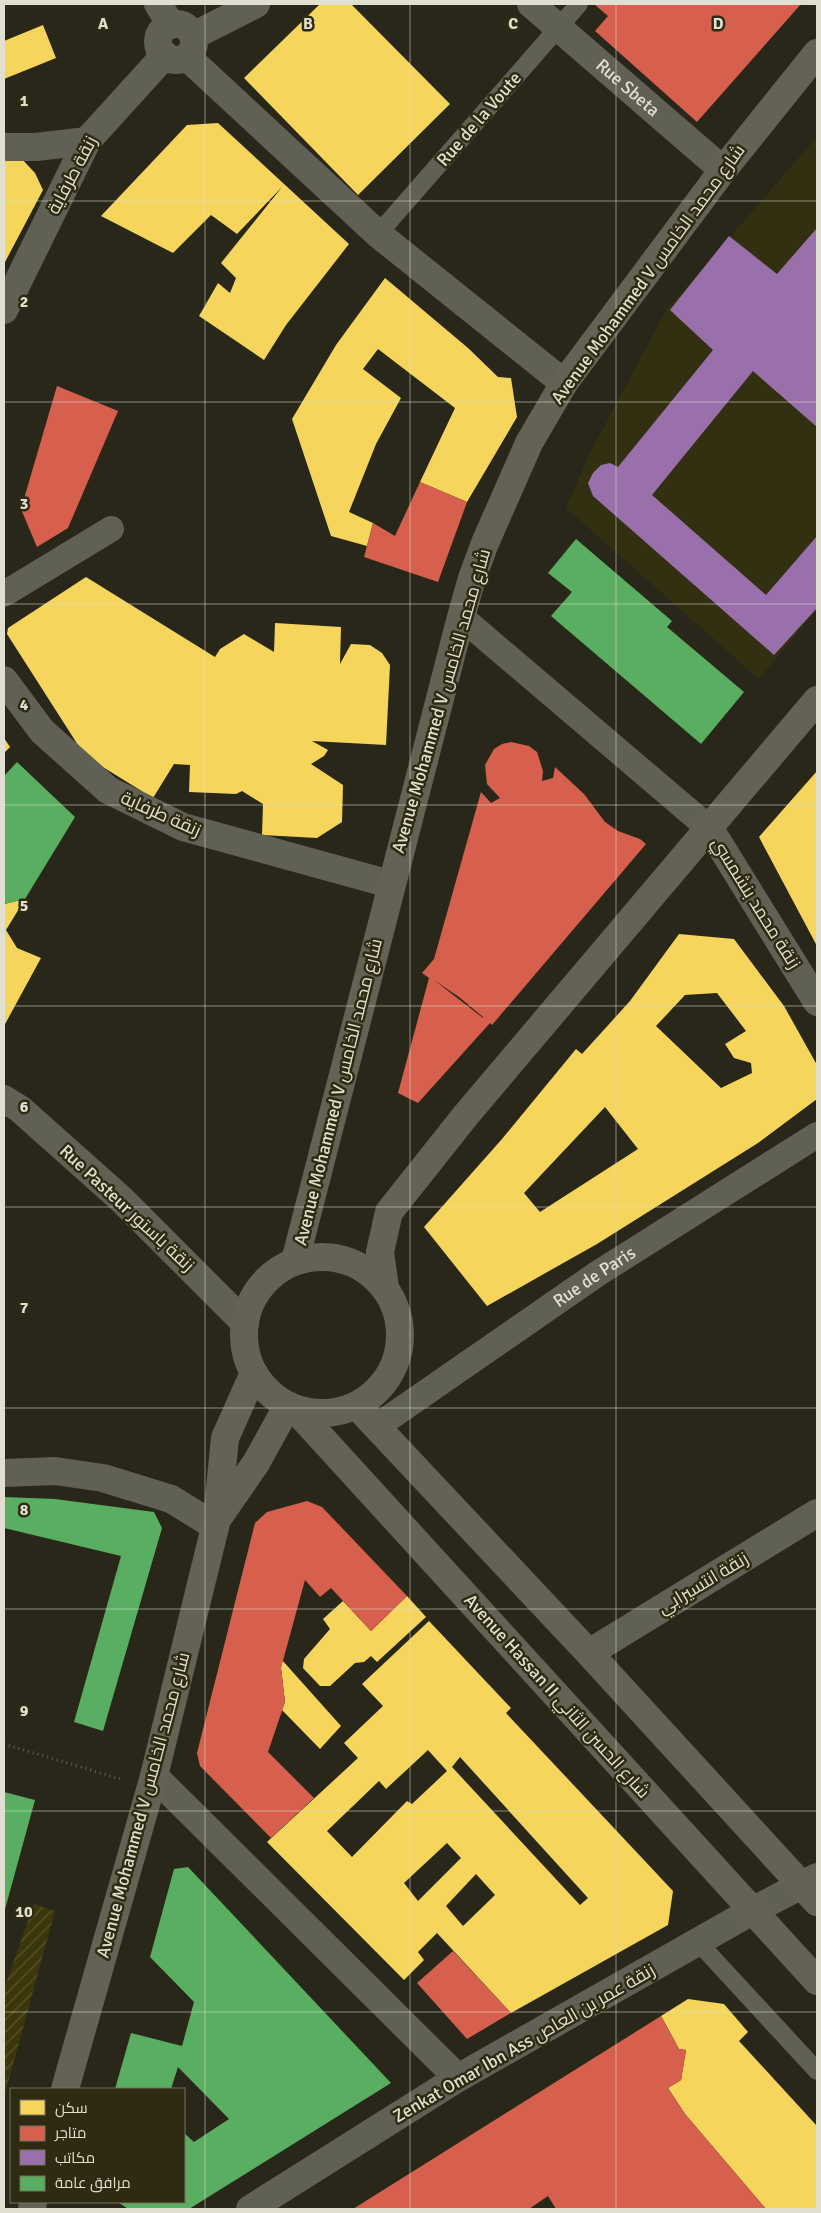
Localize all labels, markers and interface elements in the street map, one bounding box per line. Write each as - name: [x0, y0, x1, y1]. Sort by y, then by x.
- text: A: [98, 14, 109, 34]
- text: B: [303, 14, 313, 34]
- text: C: [508, 14, 518, 34]
- text: D: [713, 14, 724, 34]
- street label: Rue Sbeta: [591, 54, 664, 121]
- street label: Rue de la Voute: [432, 67, 526, 171]
- text: 1: [20, 91, 29, 111]
- street label: زنقة طرفاية: [42, 132, 102, 218]
- street label: Avenue Mohammed V شارع محمد الخامس: [546, 140, 750, 409]
- text: 2: [20, 292, 28, 312]
- text: 3: [20, 494, 28, 514]
- street label: Avenue Mohammed V شارع محمد الخامس: [387, 546, 496, 856]
- text: 4: [20, 695, 29, 715]
- street label: زنقة طرفاية: [117, 787, 205, 841]
- street label: زنقة محمد بنشمسي: [705, 833, 805, 974]
- text: 5: [20, 896, 28, 916]
- street label: Avenue Mohammed V شارع محمد الخامس: [289, 936, 388, 1248]
- text: 6: [20, 1097, 29, 1117]
- street label: Rue Pasteur زنقة باستور: [55, 1140, 199, 1276]
- street label: Rue de Paris: [549, 1241, 640, 1312]
- text: 7: [20, 1298, 29, 1318]
- text: 8: [20, 1500, 29, 1520]
- street label: زنقة انتسيرابي: [654, 1547, 754, 1621]
- street label: Avenue Hassan II شارع الحسن الثاني: [457, 1589, 655, 1805]
- street label: Avenue Mohammed V شارع محمد الخامس: [92, 1650, 195, 1960]
- text: 9: [20, 1701, 29, 1721]
- text: 10: [15, 1902, 33, 1922]
- street label: Zenkat Omar Ibn Ass زنقة عمر بن العاص: [389, 1959, 659, 2127]
- legend: [10, 2088, 185, 2203]
- text: سكن: [55, 2099, 88, 2118]
- text: متاجر: [54, 2124, 86, 2142]
- text: مكاتب: [55, 2149, 95, 2167]
- text: مرافق عامة: [55, 2174, 131, 2193]

